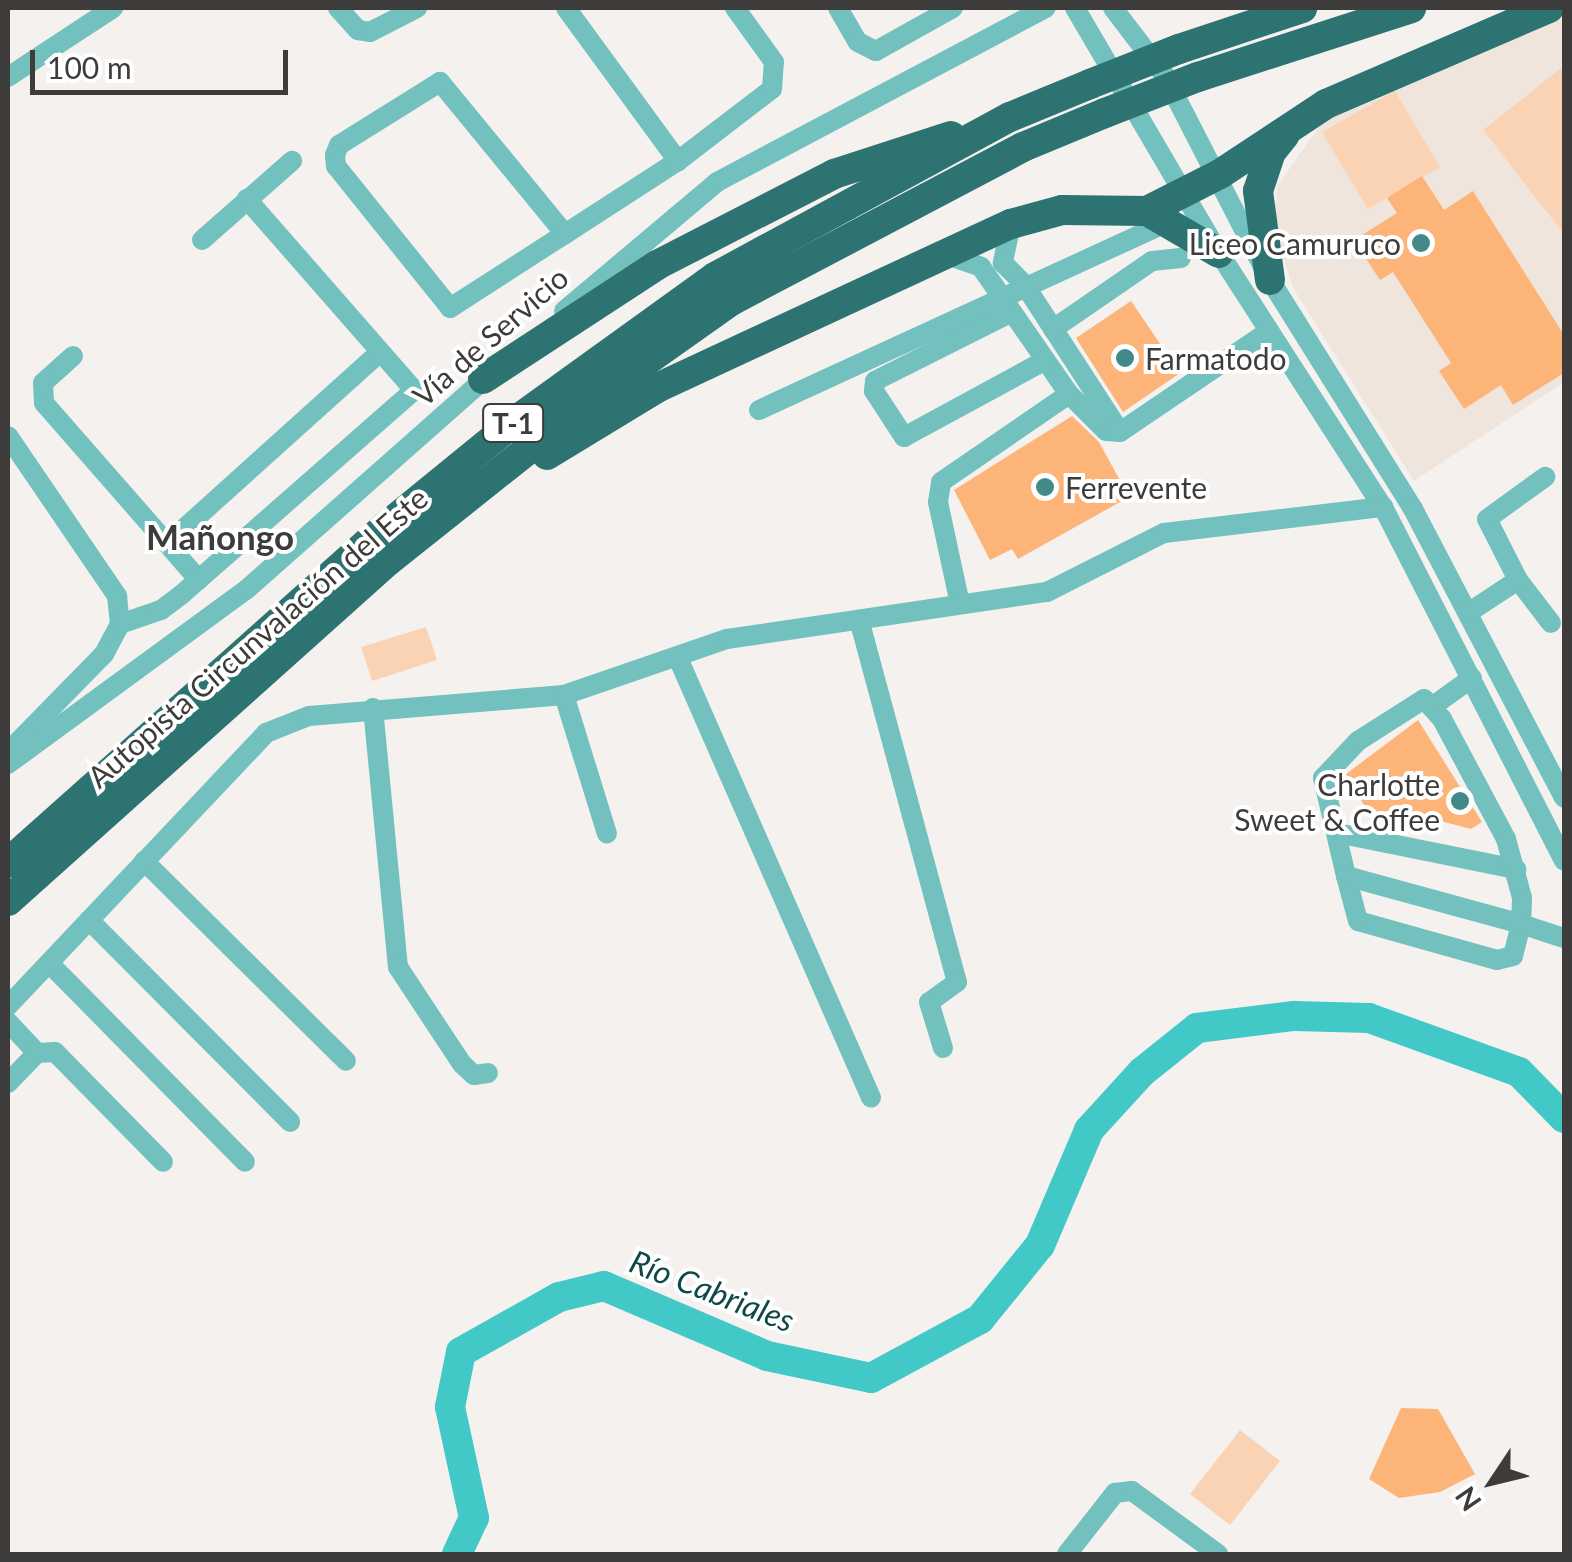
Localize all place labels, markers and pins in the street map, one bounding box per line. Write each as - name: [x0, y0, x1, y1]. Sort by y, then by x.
- place label: Liceo Camuruco: [1189, 225, 1401, 261]
- marker: Liceo Camuruco: [1410, 232, 1432, 254]
- place label: Farmatodo: [1145, 340, 1287, 376]
- marker: Farmatodo: [1114, 347, 1136, 369]
- place label: Ferrevente: [1065, 469, 1207, 505]
- marker: Ferrevente: [1034, 476, 1056, 498]
- place label: Charlotte Sweet & Coffee: [1234, 766, 1440, 836]
- marker: Charlotte Sweet & Coffee: [1449, 790, 1471, 812]

